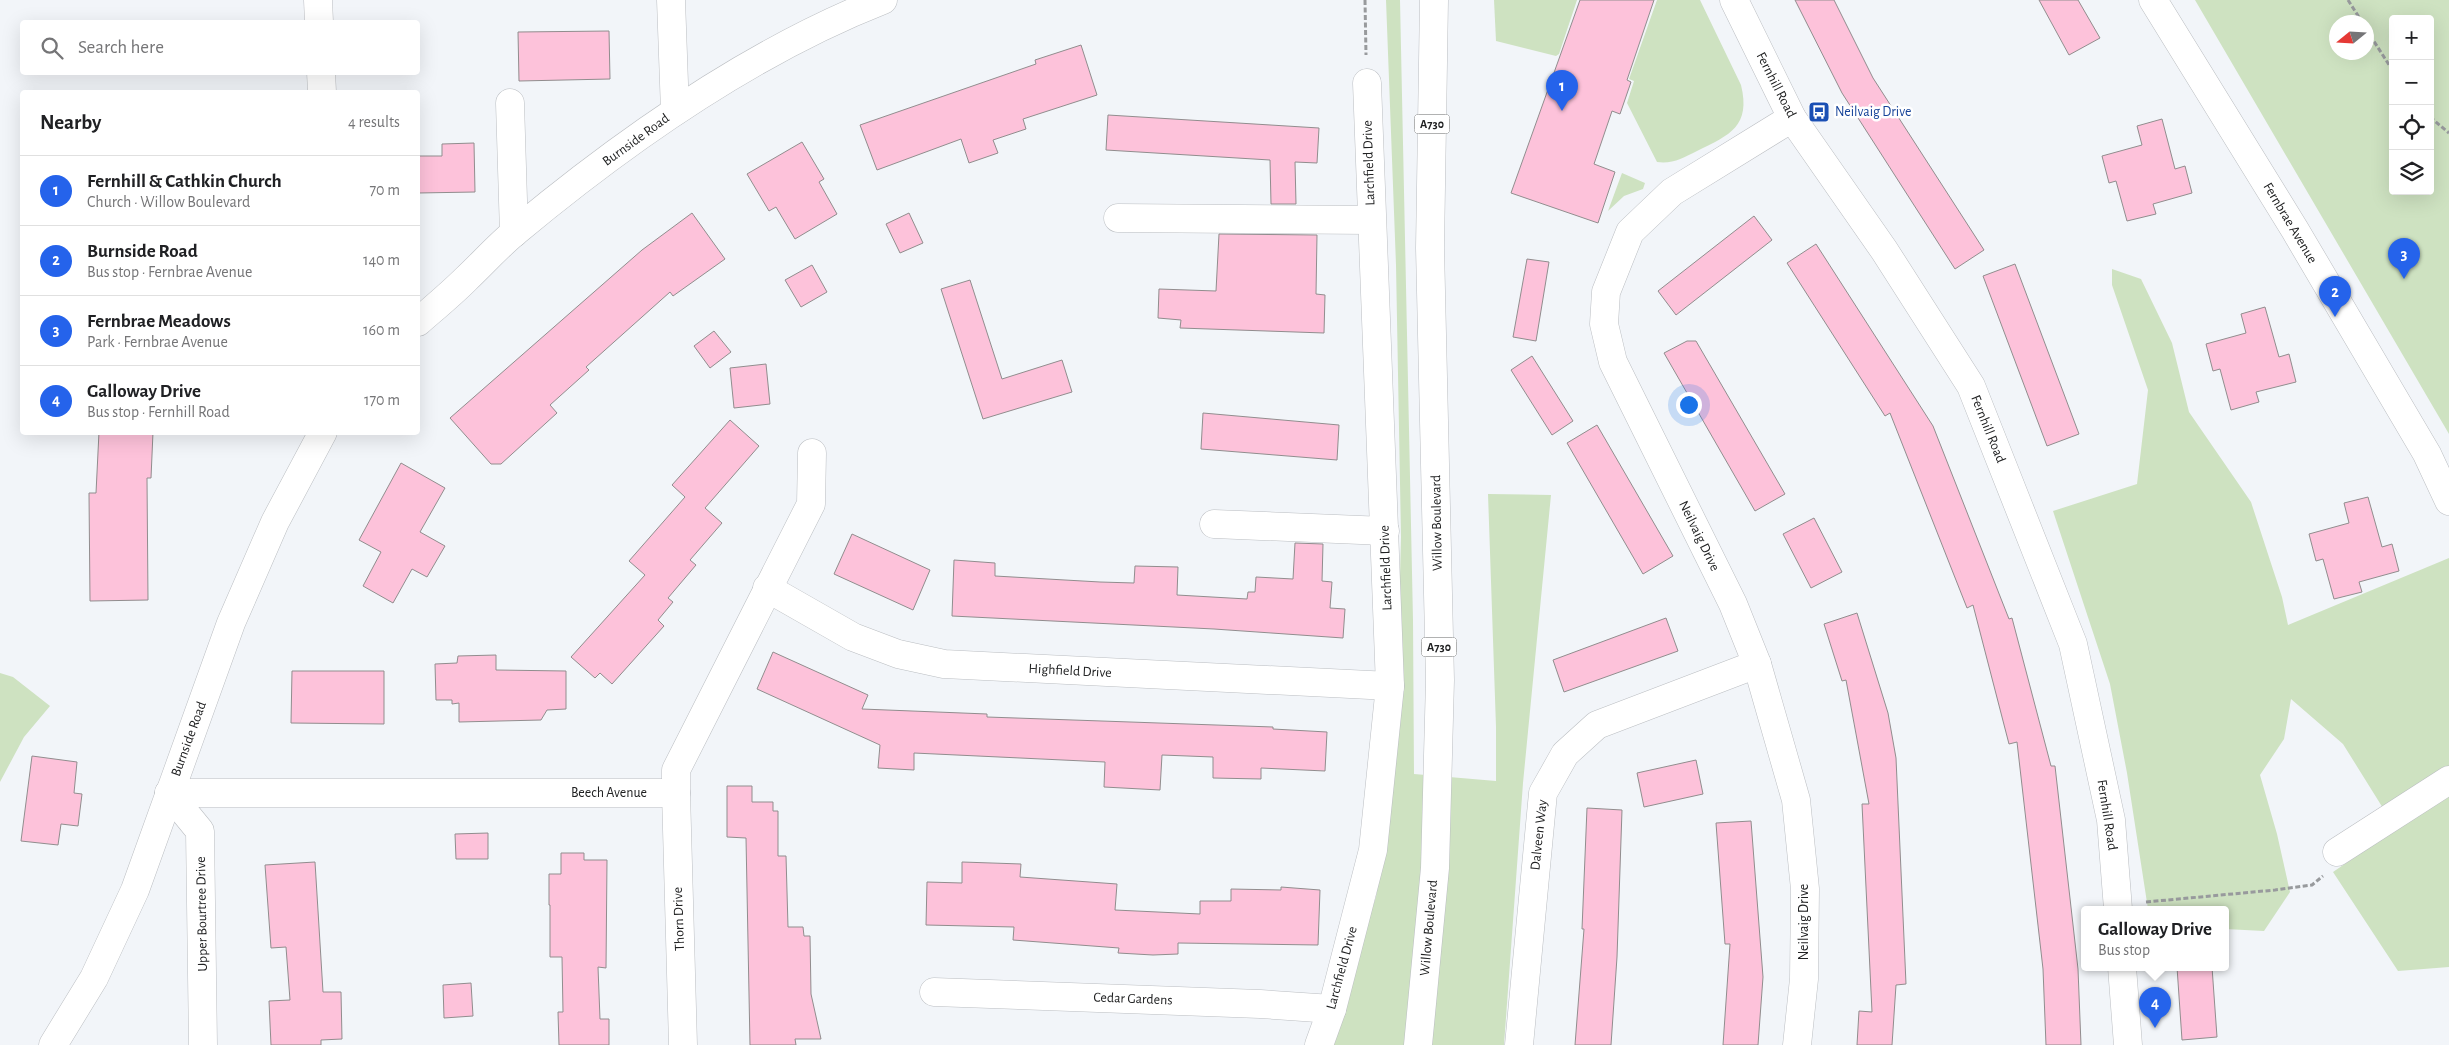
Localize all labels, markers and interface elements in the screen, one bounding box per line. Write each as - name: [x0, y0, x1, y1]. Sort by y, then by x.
- north arrow: [2329, 15, 2374, 60]
- map controls: [2389, 15, 2434, 195]
- button: +: [2389, 15, 2434, 60]
- search box: [20, 20, 420, 75]
- icon: search: [38, 34, 66, 62]
- text: Search here: [78, 38, 164, 57]
- street label: Fernhill Road: [1754, 50, 1798, 120]
- button: −: [2389, 60, 2434, 105]
- pin: 1: [1546, 70, 1578, 111]
- bus stop icon: Neilvaig Drive: [1807, 100, 1831, 124]
- place label: Neilvaig Drive: [1835, 105, 1911, 119]
- button: locate: [2389, 105, 2434, 150]
- street label: Burnside Road: [600, 111, 672, 169]
- text: Nearby: [40, 112, 101, 133]
- text: 4 results: [348, 114, 400, 130]
- road number: A730: [1414, 115, 1450, 134]
- street label: Larchfield Drive: [1361, 120, 1377, 206]
- button: layers: [2389, 150, 2434, 195]
- text: Fernhill & Cathkin Church: [87, 172, 282, 191]
- street label: Fernbrae Avenue: [2261, 180, 2319, 266]
- text: 1: [53, 182, 59, 198]
- text: 70 m: [369, 182, 400, 198]
- text: Church · Willow Boulevard: [87, 194, 250, 210]
- pin: 3: [2388, 238, 2420, 279]
- text: Burnside Road: [87, 242, 198, 261]
- text: 2: [52, 252, 60, 268]
- text: 140 m: [363, 252, 400, 268]
- text: Bus stop · Fernbrae Avenue: [87, 264, 252, 280]
- pin: 2: [2319, 276, 2351, 317]
- text: Fernbrae Meadows: [87, 312, 231, 331]
- text: 3: [53, 322, 59, 338]
- text: 160 m: [363, 322, 400, 338]
- text: Park · Fernbrae Avenue: [87, 334, 228, 350]
- text: Galloway Drive: [87, 382, 201, 401]
- text: 4: [52, 392, 60, 408]
- text: 170 m: [364, 392, 400, 408]
- your location: [1676, 392, 1702, 418]
- street label: Fernhill Road: [1968, 393, 2008, 465]
- text: Bus stop · Fernhill Road: [87, 404, 230, 420]
- street label: Willow Boulevard: [1429, 475, 1445, 571]
- street label: Neilvaig Drive: [1676, 499, 1722, 573]
- street label: Larchfield Drive: [1378, 525, 1394, 611]
- road number: A730: [1422, 638, 1456, 656]
- street label: Highfield Drive: [1028, 662, 1112, 680]
- street label: Burnside Road: [169, 700, 209, 778]
- street label: Fernhill Road: [2094, 779, 2120, 851]
- street label: Beech Avenue: [571, 786, 647, 800]
- street label: Dalveen Way: [1528, 799, 1550, 871]
- street label: Upper Bourtree Drive: [194, 856, 210, 972]
- street label: Willow Boulevard: [1418, 879, 1440, 977]
- street label: Neilvaig Drive: [1797, 884, 1811, 960]
- street label: Thorn Drive: [671, 887, 687, 951]
- popup: [2081, 906, 2229, 971]
- text: Galloway Drive: [2098, 920, 2212, 939]
- street label: Larchfield Drive: [1324, 925, 1360, 1011]
- text: Bus stop: [2098, 942, 2150, 958]
- pin: 4: [2139, 987, 2171, 1028]
- street label: Cedar Gardens: [1093, 991, 1173, 1007]

